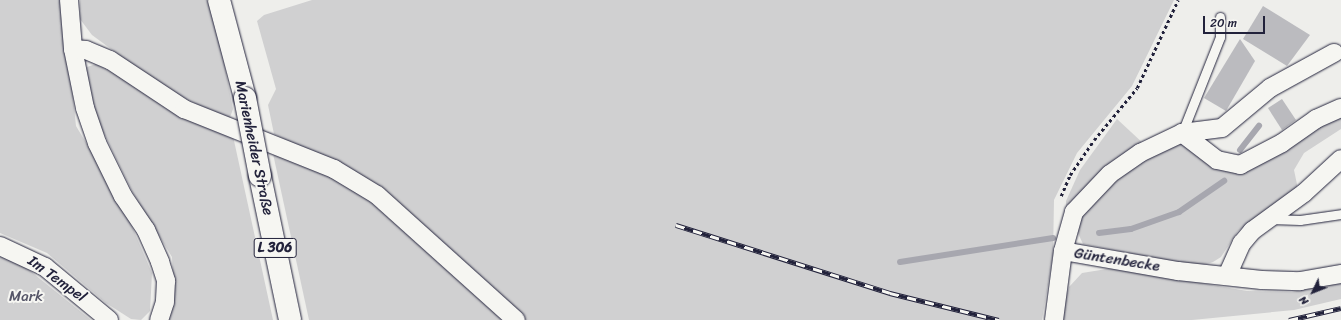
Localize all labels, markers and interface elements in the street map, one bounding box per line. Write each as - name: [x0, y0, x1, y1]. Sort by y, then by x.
- scale bar: [1205, 8, 1267, 34]
- text: 20 m: [1210, 12, 1237, 34]
- street label: Marienheider Straße: [231, 79, 277, 217]
- road number: L 306: [253, 236, 297, 260]
- street label: Güntenbecke: [1073, 244, 1161, 276]
- street label: Im Tempel: [24, 252, 90, 306]
- north arrow: [1293, 272, 1333, 312]
- park label: Mark: [9, 288, 43, 306]
- text: N: [1294, 291, 1313, 310]

